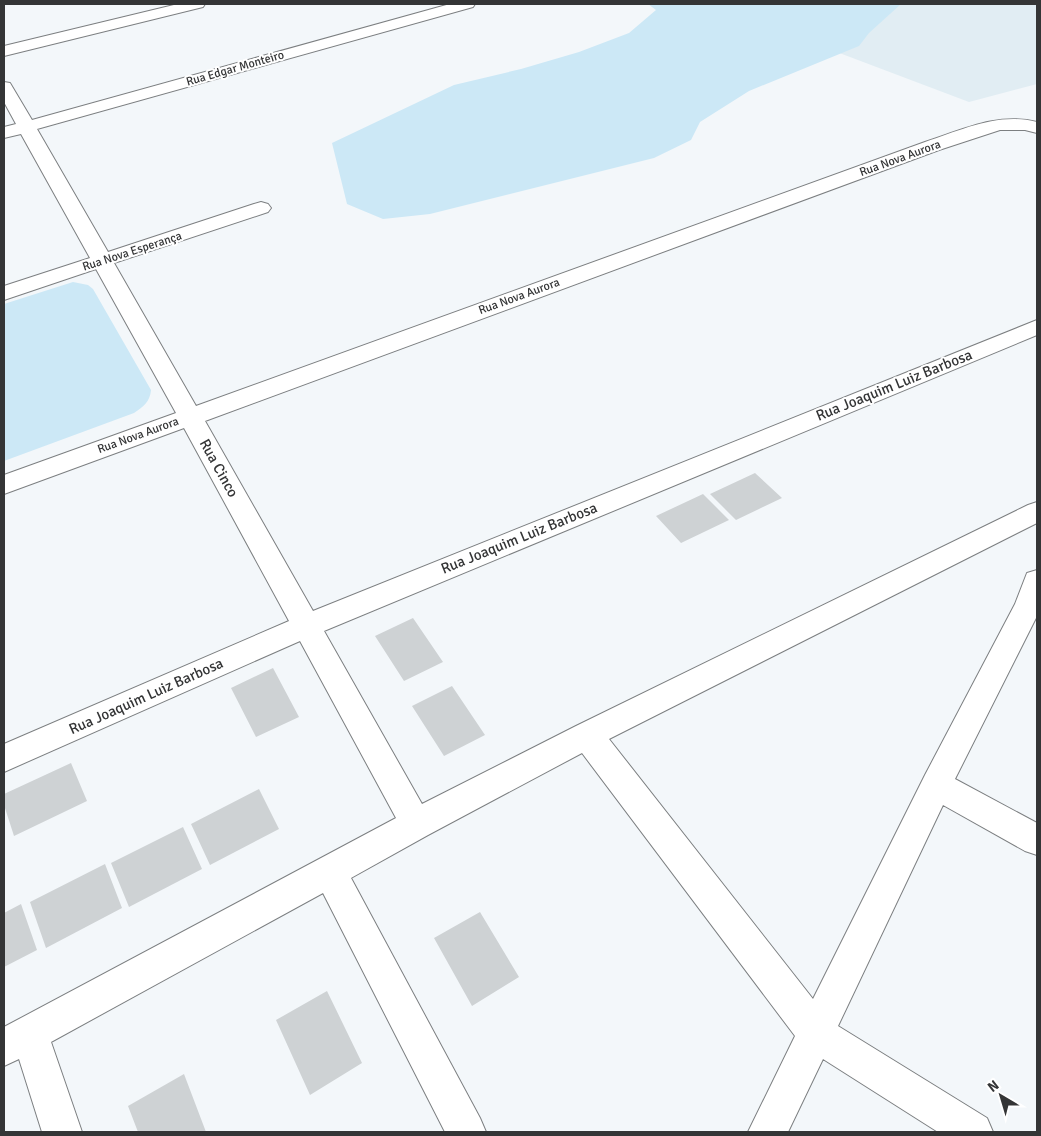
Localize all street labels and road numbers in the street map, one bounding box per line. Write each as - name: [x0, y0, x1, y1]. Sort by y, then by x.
- street label: Rua Edgar Monteiro: [185, 47, 286, 90]
- street label: Rua Nova Aurora: [858, 137, 943, 180]
- street label: Rua Nova Esperança: [80, 228, 184, 275]
- street label: Rua Nova Aurora: [477, 275, 562, 318]
- street label: Rua Joaquim Luiz Barbosa: [813, 345, 975, 425]
- street label: Rua Nova Aurora: [96, 414, 181, 457]
- street label: Rua Cinco: [196, 436, 242, 500]
- street label: Rua Joaquim Luiz Barbosa: [438, 498, 600, 578]
- street label: Rua Joaquim Luiz Barbosa: [66, 654, 226, 738]

